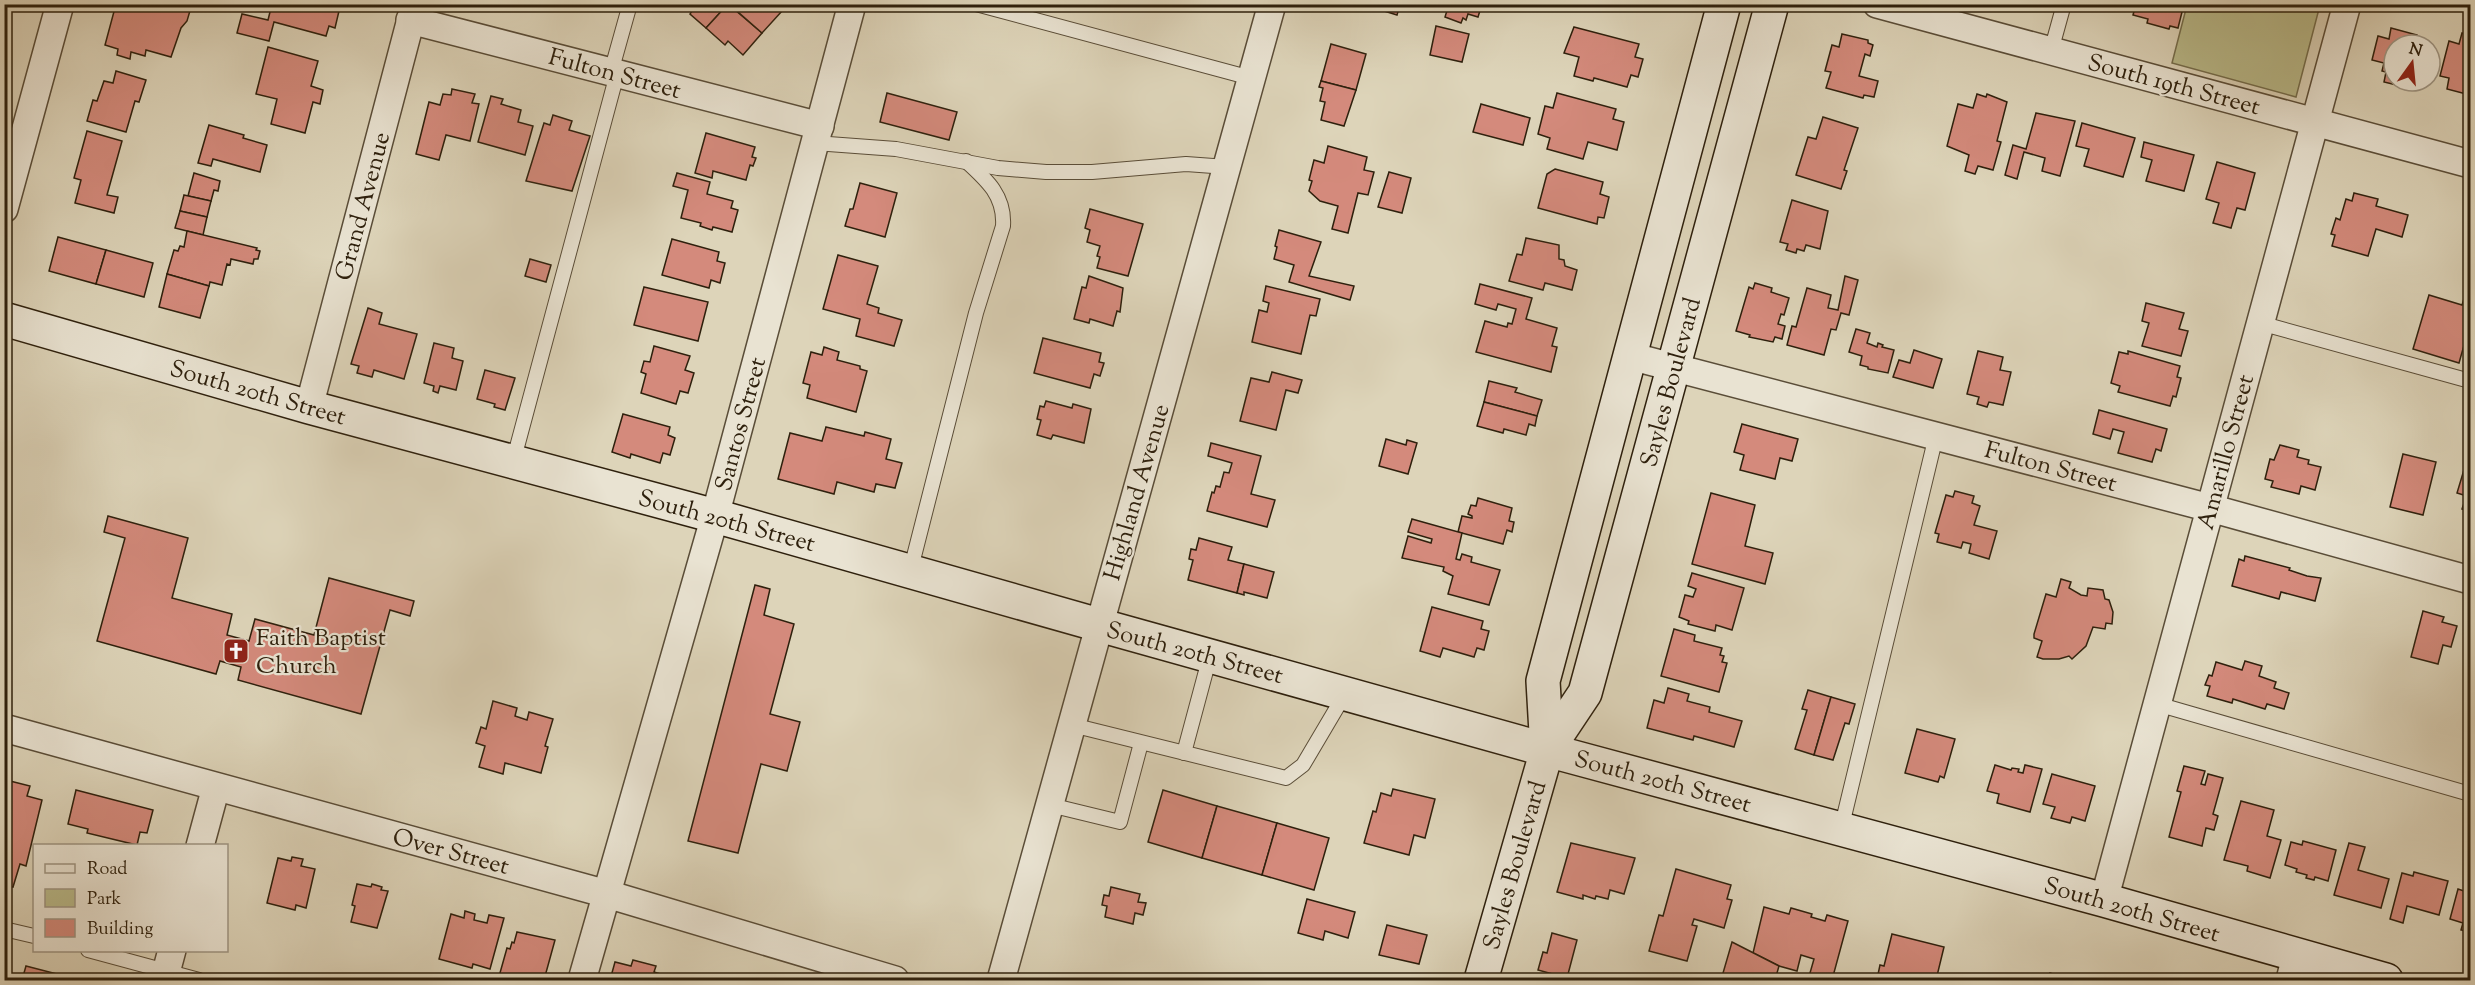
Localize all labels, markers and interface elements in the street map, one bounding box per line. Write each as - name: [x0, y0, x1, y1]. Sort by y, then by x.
- north arrow: [2382, 33, 2442, 93]
- text: N: [2406, 38, 2425, 64]
- street label: Fulton Street: [544, 41, 684, 109]
- street label: South 19th Street: [2083, 47, 2264, 125]
- street label: Grand Avenue: [328, 128, 400, 285]
- street label: Sayles Boulevard: [1633, 294, 1711, 471]
- street label: South 20th Street: [165, 353, 350, 435]
- street label: Santos Street: [708, 354, 776, 495]
- street label: Amarillo Street: [2190, 371, 2264, 534]
- street label: Highland Avenue: [1096, 400, 1179, 585]
- street label: Fulton Street: [1980, 434, 2120, 502]
- street label: South 20th Street: [634, 482, 819, 562]
- street label: South 20th Street: [1102, 614, 1287, 694]
- place label: Faith Baptist Church: [256, 622, 386, 684]
- church icon: Faith Baptist Church: [221, 636, 251, 666]
- street label: South 20th Street: [1570, 743, 1755, 823]
- street label: Sayles Boulevard: [1476, 777, 1556, 954]
- street label: Over Street: [388, 821, 513, 885]
- legend: [33, 844, 228, 952]
- text: Road: [87, 857, 127, 883]
- street label: South 20th Street: [2039, 870, 2224, 952]
- text: Park: [87, 887, 122, 913]
- text: Building: [87, 917, 153, 943]

